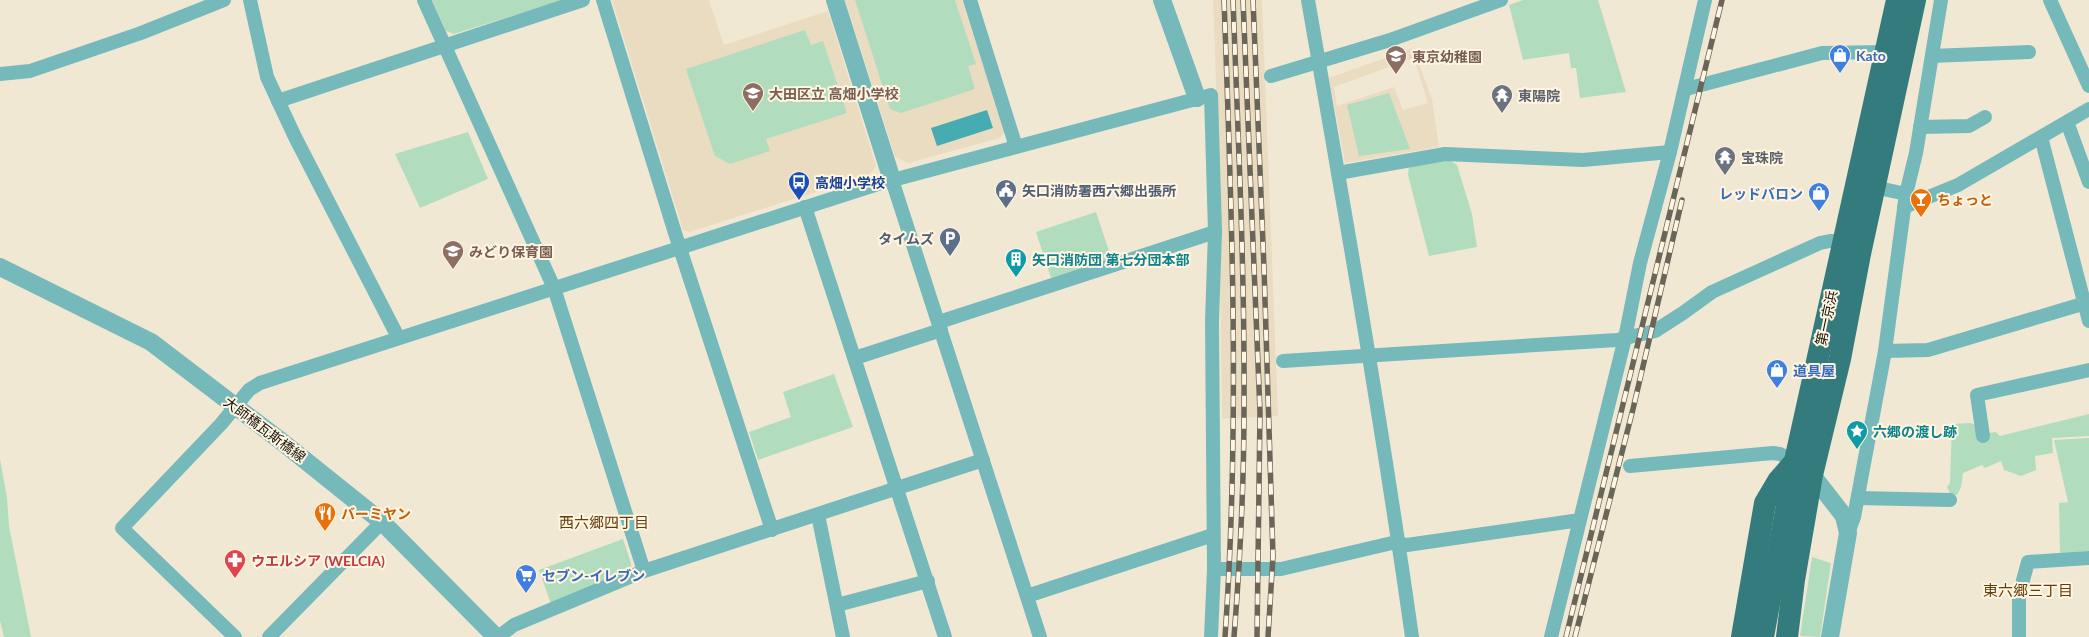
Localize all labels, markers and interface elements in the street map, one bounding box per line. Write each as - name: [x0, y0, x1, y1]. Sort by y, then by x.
- shop icon: Kato: [1828, 43, 1852, 74]
- school or university icon: 東京幼稚園: [1384, 44, 1408, 75]
- place label: Kato: [1856, 47, 1886, 64]
- place label: 東京幼稚園: [1412, 48, 1482, 65]
- school or university icon: 大田区立 高畑小学校: [741, 81, 765, 112]
- temple icon: 東陽院: [1490, 83, 1514, 114]
- place label: 大田区立 高畑小学校: [769, 85, 898, 102]
- place label: 東陽院: [1518, 87, 1560, 104]
- temple icon: 宝珠院: [1713, 145, 1737, 176]
- place label: 宝珠院: [1741, 149, 1783, 166]
- bus stop icon: 高畑小学校: [787, 170, 811, 201]
- place label: 高畑小学校: [815, 174, 885, 191]
- public building icon: 矢口消防署西六郷出張所: [994, 178, 1018, 209]
- shop icon: レッドバロン: [1807, 181, 1831, 212]
- place label: 矢口消防署西六郷出張所: [1022, 182, 1176, 199]
- place label: レッドバロン: [1719, 185, 1803, 202]
- bar icon: ちょっと: [1909, 187, 1933, 218]
- place label: ちょっと: [1937, 191, 1993, 208]
- parking icon: タイムズ: [938, 226, 962, 257]
- place label: タイムズ: [878, 230, 934, 247]
- school or university icon: みどり保育園: [441, 239, 465, 270]
- place label: みどり保育園: [469, 243, 553, 260]
- building icon: 矢口消防団 第七分団本部: [1004, 247, 1028, 278]
- place label: 矢口消防団 第七分団本部: [1032, 251, 1189, 268]
- street label: 第一京浜: [1812, 289, 1840, 347]
- shop icon: 道具屋: [1765, 358, 1789, 389]
- place label: 道具屋: [1793, 362, 1835, 379]
- street label: 大師橋瓦斯橋線: [221, 393, 309, 465]
- place icon: 六郷の渡し跡: [1845, 419, 1869, 450]
- place label: 六郷の渡し跡: [1873, 423, 1957, 440]
- restaurant icon: バーミヤン: [313, 501, 337, 532]
- place label: バーミヤン: [341, 505, 411, 522]
- district label: 西六郷四丁目: [559, 513, 649, 531]
- pharmacy icon: ウエルシア (WELCIA): [223, 548, 247, 579]
- place label: ウエルシア (WELCIA): [251, 552, 385, 569]
- supermarket icon: セブン-イレブン: [514, 563, 538, 594]
- place label: セブン-イレブン: [542, 567, 645, 584]
- district label: 東六郷三丁目: [1983, 581, 2073, 599]

